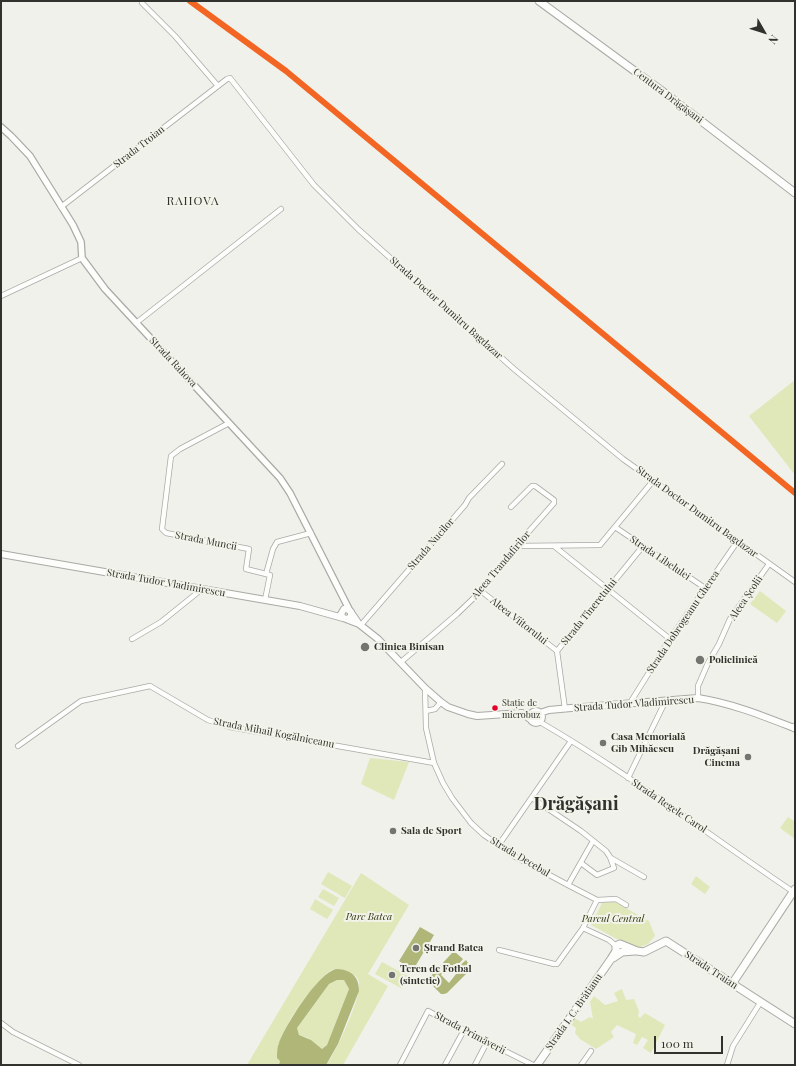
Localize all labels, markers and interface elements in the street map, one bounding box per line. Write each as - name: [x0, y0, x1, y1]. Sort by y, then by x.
- north arrow: [744, 12, 784, 52]
- text: N: [765, 32, 782, 48]
- street label: Centura Drăgășani: [631, 66, 705, 126]
- street label: Strada Troian: [111, 123, 167, 171]
- district label: RAHOVA: [166, 194, 220, 208]
- street label: Strada Doctor Dumitru Bagdazar: [387, 254, 505, 362]
- street label: Strada Rahova: [147, 334, 199, 390]
- street label: Strada Doctor Dumitru Bagdazar: [634, 464, 760, 560]
- street label: Strada Nucilor: [405, 516, 457, 572]
- street label: Aleea Trandafirilor: [469, 528, 533, 602]
- street label: Strada Muncii: [174, 529, 238, 553]
- street label: Strada Libelulei: [627, 533, 693, 583]
- street label: Strada Tudor Vladimirescu: [106, 567, 226, 599]
- street label: Strada Dobrogeanu Gherea: [644, 568, 722, 676]
- street label: Aleea Școlii: [727, 574, 765, 622]
- street label: Strada Tineretului: [559, 576, 619, 648]
- street label: Aleea Viitorului: [488, 595, 550, 647]
- marker: Clinica Binisan: [359, 641, 371, 653]
- place label: Clinica Binisan: [374, 641, 444, 653]
- marker: Policlinică: [694, 654, 706, 666]
- place label: Policlinică: [709, 654, 758, 666]
- street label: Strada Tudor Vladimirescu: [574, 694, 694, 714]
- place label: Stație de microbuz: [502, 698, 540, 719]
- marker: Stație de microbuz: [490, 703, 500, 713]
- street label: Strada Mihail Kogălniceanu: [212, 715, 336, 751]
- place label: Casa Memorială Gib Mihăescu: [611, 731, 685, 754]
- marker: Casa Memorială Gib Mihăescu: [598, 738, 608, 748]
- place label: Drăgășani Cinema: [693, 745, 740, 768]
- marker: Drăgășani Cinema: [743, 752, 753, 762]
- street label: Strada Regele Carol: [629, 776, 709, 836]
- district label: Drăgășani: [533, 793, 619, 815]
- place label: Sala de Sport: [401, 825, 462, 837]
- marker: Sala de Sport: [388, 826, 398, 836]
- street label: Strada Decebal: [488, 835, 552, 879]
- park label: Parc Batca: [346, 911, 392, 923]
- park label: Parcul Central: [582, 913, 644, 925]
- place label: Ștrand Batca: [424, 942, 483, 954]
- marker: Ștrand Batca: [411, 943, 421, 953]
- street label: Strada Traian: [682, 948, 740, 992]
- place label: Teren de Fotbal (sintetic): [400, 963, 472, 986]
- marker: Teren de Fotbal (sintetic): [387, 970, 397, 980]
- street label: Strada I. C. Brătianu: [543, 971, 605, 1053]
- street label: Strada Primăverii: [432, 1009, 508, 1057]
- scale bar: [656, 1028, 725, 1054]
- text: 100 m: [661, 1035, 693, 1051]

